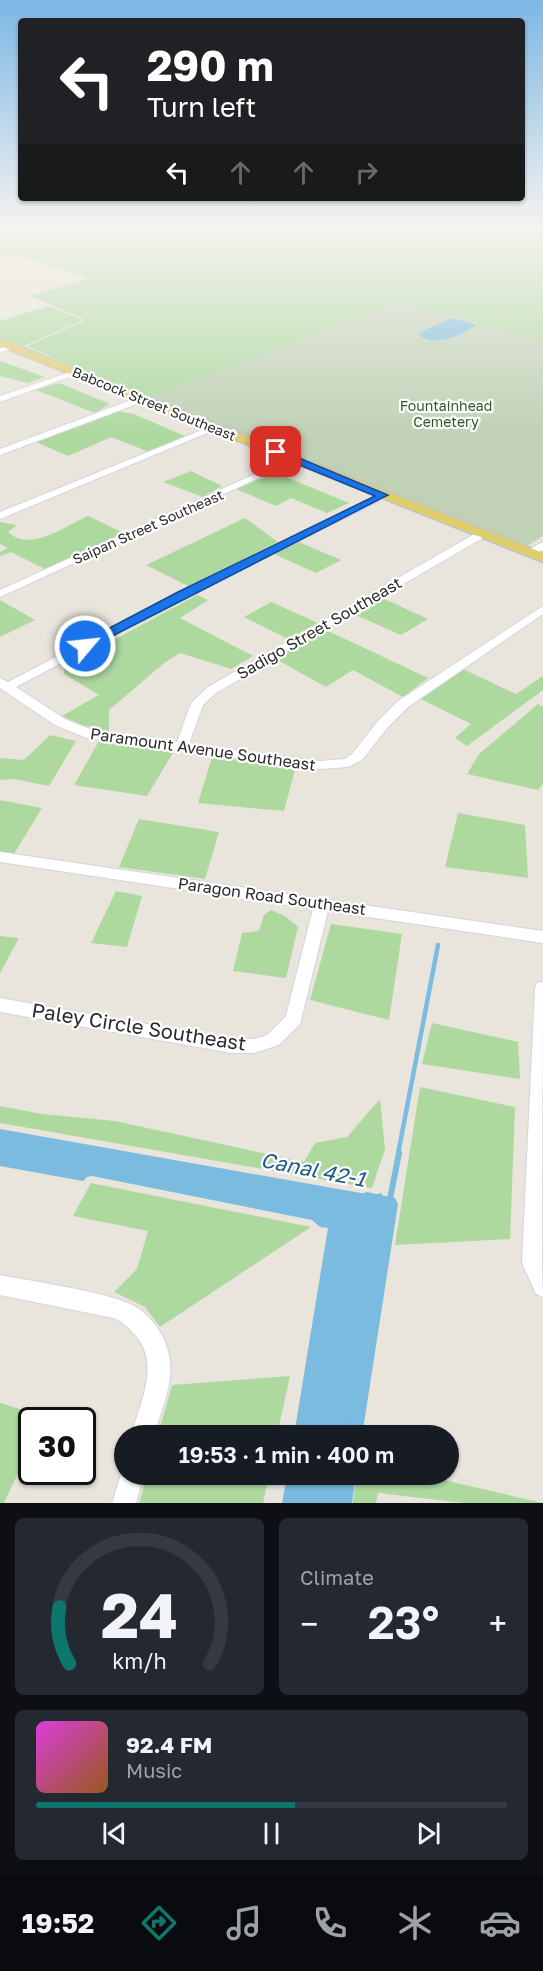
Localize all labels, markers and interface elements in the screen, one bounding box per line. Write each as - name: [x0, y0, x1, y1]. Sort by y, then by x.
- text: 290 m: [147, 40, 274, 90]
- icon: left: [48, 42, 126, 120]
- text: Turn left: [147, 91, 256, 123]
- icon: left: [161, 156, 194, 189]
- icon: ahead: [224, 156, 257, 189]
- icon: ahead: [287, 156, 320, 189]
- icon: right: [350, 156, 383, 189]
- street label: Babcock Street Southeast: [70, 363, 239, 444]
- park label: Fountainhead Cemetery: [400, 397, 492, 430]
- pin: [250, 426, 301, 477]
- icon: arrive: [259, 435, 292, 468]
- street label: Saipan Street Southeast: [70, 486, 226, 568]
- street label: Sadigo Street Southeast: [233, 573, 405, 683]
- position arrow: [53, 614, 117, 678]
- street label: Paramount Avenue Southeast: [89, 723, 317, 775]
- street label: Paragon Road Southeast: [177, 873, 367, 919]
- street label: Paley Circle Southeast: [30, 997, 248, 1055]
- water label: Canal 42-1: [259, 1146, 369, 1192]
- speed limit sign: 30: [18, 1407, 96, 1485]
- text: 19:53 · 1 min · 400 m: [179, 1441, 394, 1468]
- text: Climate: [300, 1565, 374, 1589]
- text: 24: [101, 1577, 178, 1652]
- text: 23°: [368, 1595, 439, 1649]
- text: −: [300, 1604, 318, 1643]
- text: +: [489, 1604, 507, 1643]
- text: km/h: [112, 1648, 167, 1674]
- text: 92.4 FM: [126, 1731, 212, 1758]
- text: Music: [126, 1758, 182, 1782]
- icon: previous: [98, 1817, 131, 1850]
- icon: pause: [255, 1817, 288, 1850]
- icon: next: [412, 1817, 445, 1850]
- icon: directions: [138, 1902, 180, 1944]
- icon: music: [223, 1902, 265, 1944]
- icon: phone: [309, 1902, 351, 1944]
- icon: climate: [394, 1902, 436, 1944]
- icon: car: [479, 1902, 521, 1944]
- text: 19:52: [22, 1907, 94, 1939]

